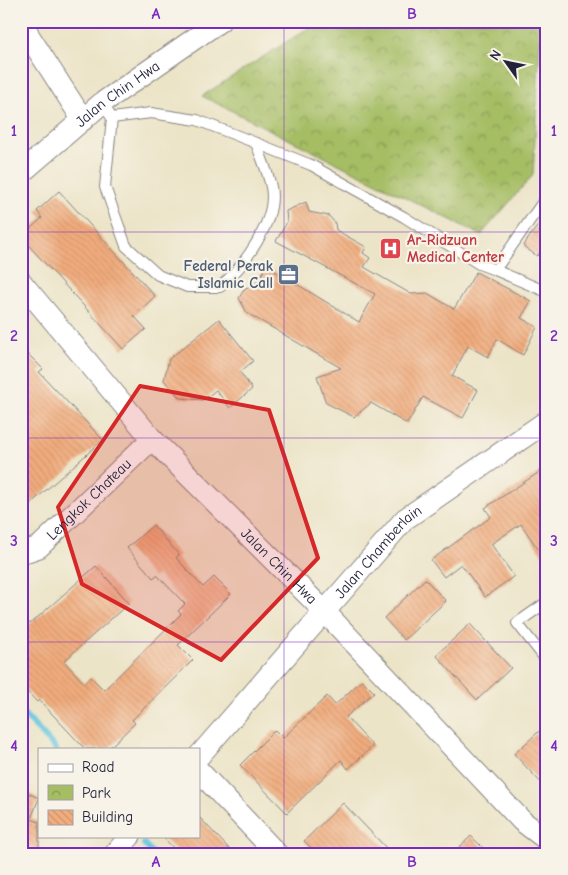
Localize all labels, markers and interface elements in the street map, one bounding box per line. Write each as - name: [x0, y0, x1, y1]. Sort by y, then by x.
- text: A: [152, 5, 161, 23]
- text: B: [407, 5, 417, 23]
- north arrow: [480, 38, 530, 88]
- text: N: [486, 47, 505, 64]
- street label: Jalan Chin Hwa: [72, 57, 163, 131]
- text: 1: [11, 122, 17, 140]
- text: 1: [551, 122, 557, 140]
- place label: Ar-Ridzuan Medical Center: [407, 231, 504, 266]
- hospital icon: Ar-Ridzuan Medical Center: [379, 237, 403, 261]
- place label: Federal Perak Islamic Call: [183, 257, 274, 292]
- office icon: Federal Perak Islamic Call: [277, 263, 301, 287]
- text: 2: [10, 327, 18, 345]
- text: 2: [550, 327, 558, 345]
- street label: Lengkok Chateau: [43, 455, 135, 544]
- street label: Jalan Chamberlain: [331, 501, 425, 602]
- street label: Jalan Chin Hwa: [237, 524, 321, 608]
- text: 3: [10, 532, 18, 550]
- text: 3: [550, 532, 558, 550]
- text: 4: [10, 737, 18, 755]
- text: 4: [550, 737, 558, 755]
- legend: [38, 748, 200, 838]
- text: Road: [82, 758, 114, 776]
- text: Park: [82, 784, 111, 802]
- text: Building: [82, 808, 133, 826]
- text: A: [152, 853, 161, 871]
- text: B: [407, 853, 417, 871]

